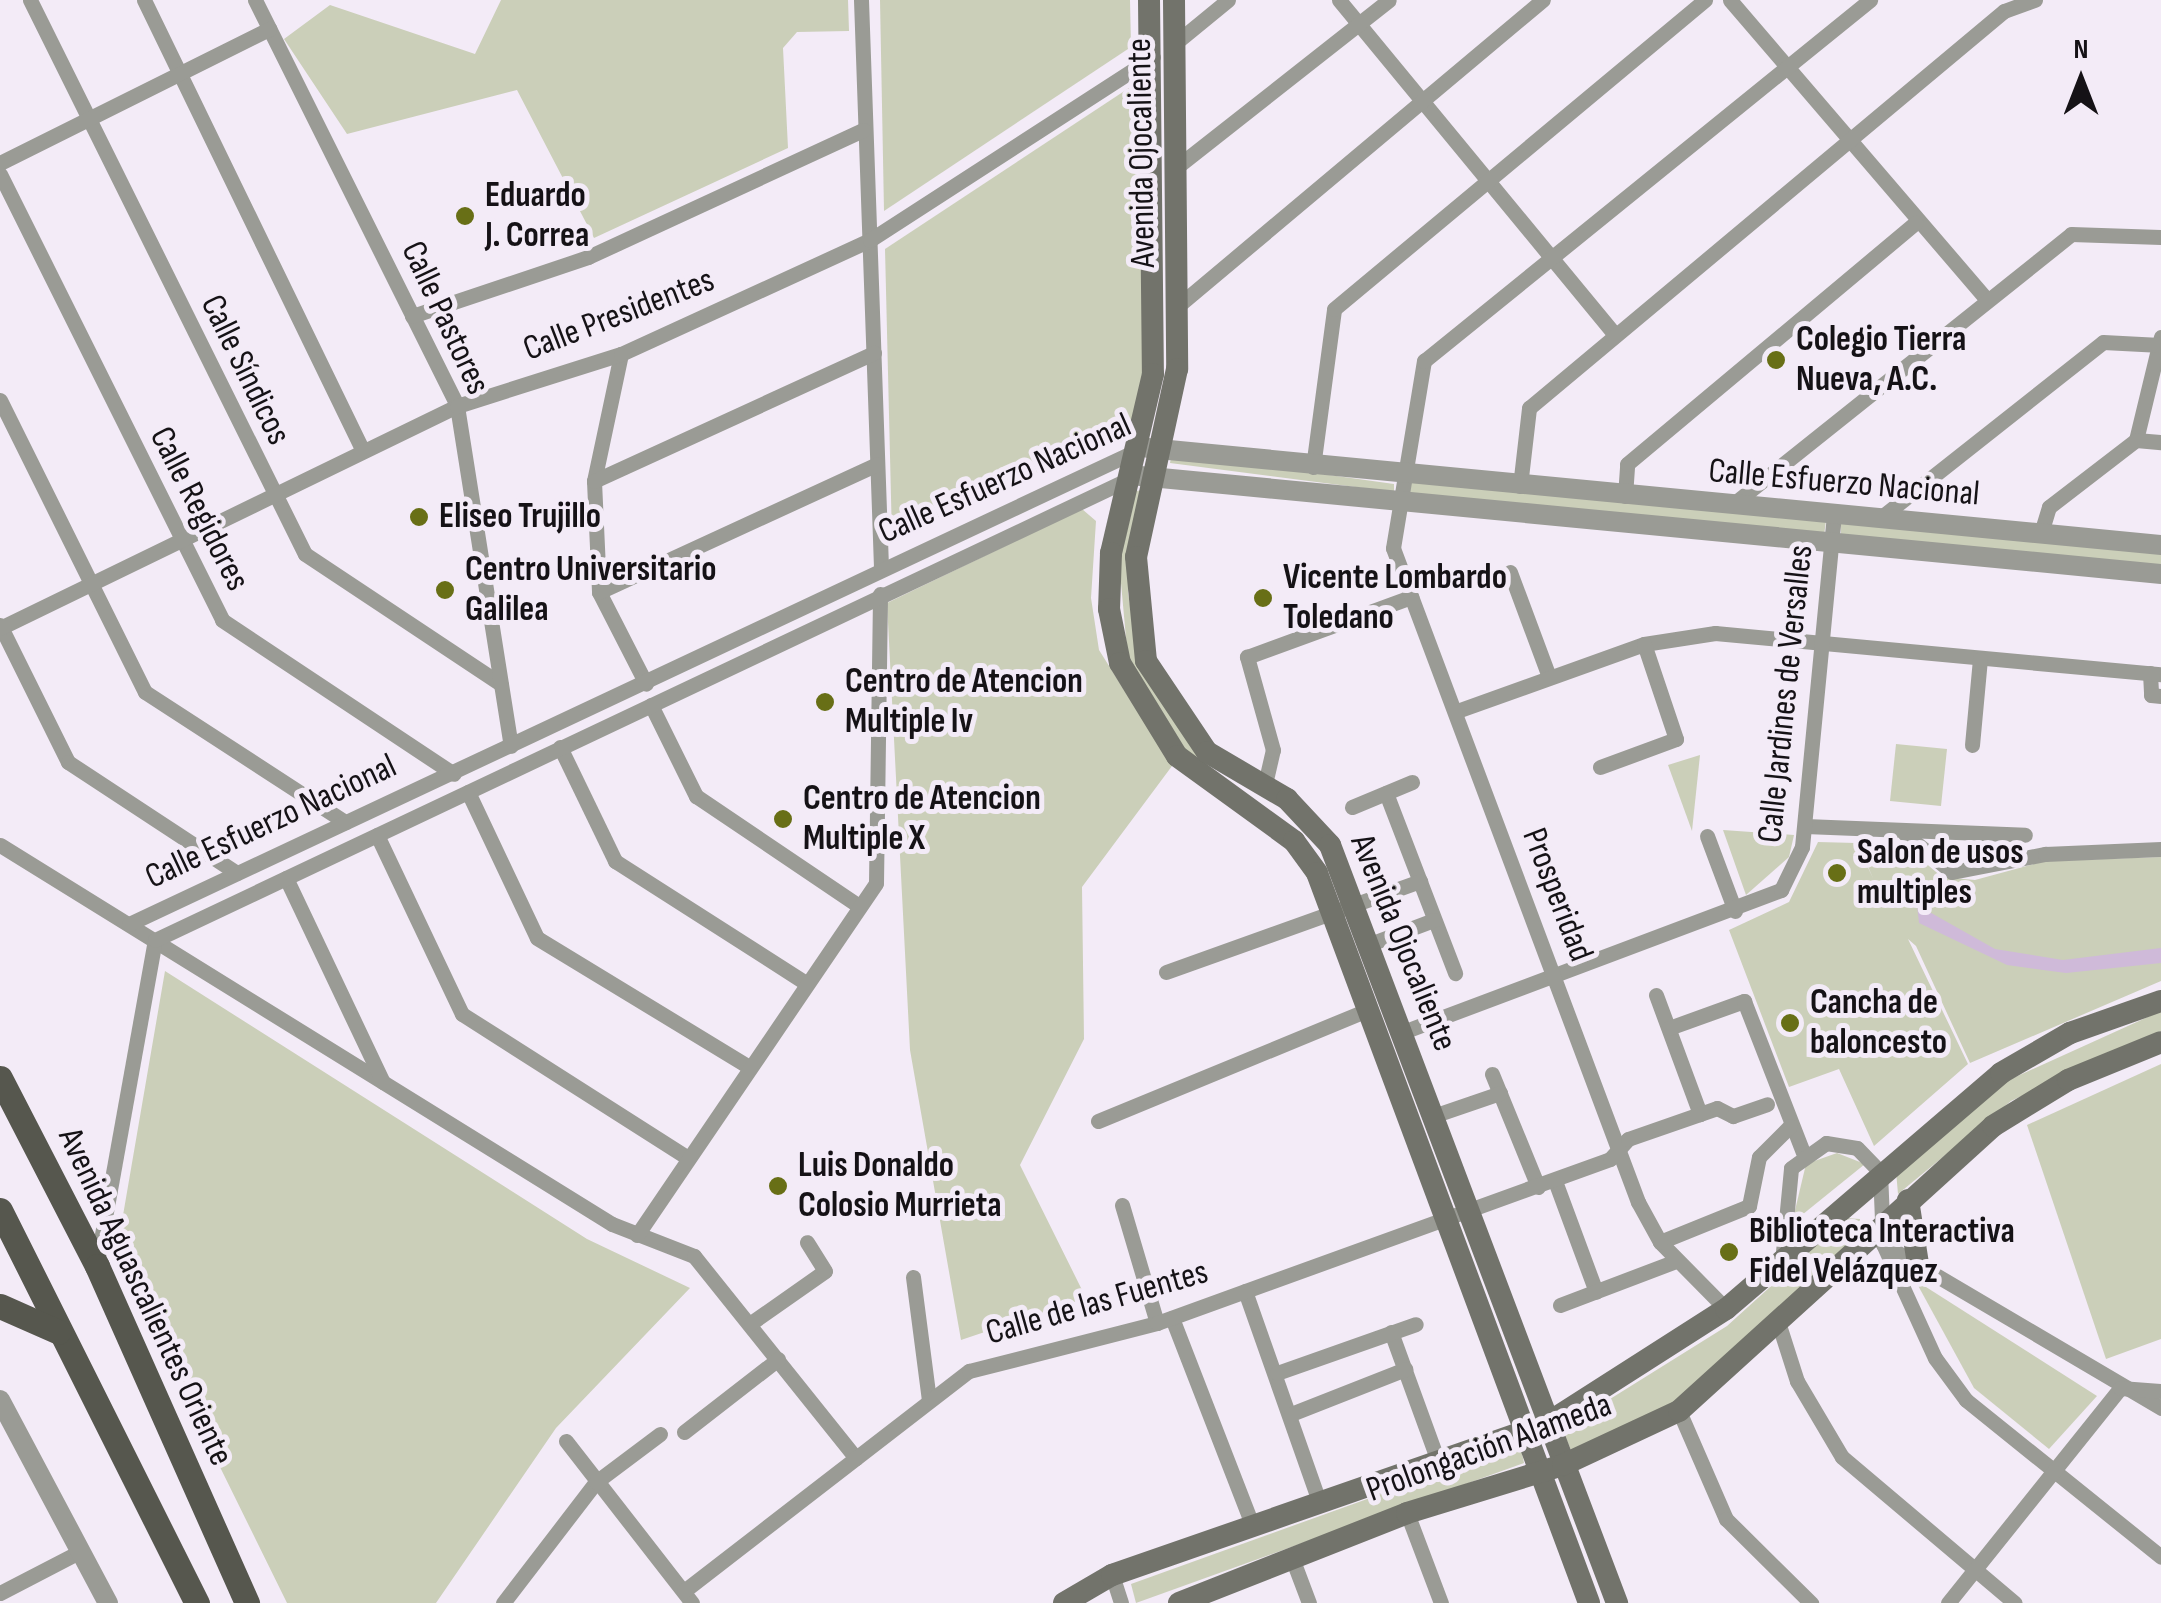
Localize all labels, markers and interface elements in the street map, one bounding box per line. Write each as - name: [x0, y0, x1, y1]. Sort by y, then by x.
- north arrow: [2031, 30, 2131, 130]
- text: N: [2074, 33, 2088, 66]
- street label: Avenida Ojocaliente: [1119, 38, 1165, 268]
- place label: Eduardo J. Correa: [485, 175, 589, 257]
- marker: Eduardo J. Correa: [454, 205, 476, 227]
- street label: Calle Pastores: [391, 235, 499, 401]
- street label: Calle Presidentes: [518, 259, 720, 371]
- street label: Calle Síndicos: [191, 288, 299, 452]
- place label: Colegio Tierra Nueva, A.C.: [1796, 319, 1966, 401]
- marker: Colegio Tierra Nueva, A.C.: [1765, 349, 1787, 371]
- street label: Calle Esfuerzo Nacional: [872, 405, 1138, 553]
- street label: Calle Regidores: [140, 420, 258, 598]
- street label: Calle Esfuerzo Nacional: [1707, 450, 1981, 516]
- place label: Eliseo Trujillo: [439, 496, 601, 538]
- marker: Eliseo Trujillo: [408, 506, 430, 528]
- street label: Calle Jardines de Versalles: [1749, 543, 1823, 845]
- place label: Centro Universitario Galilea: [465, 549, 716, 631]
- place label: Vicente Lombardo Toledano: [1283, 557, 1507, 639]
- marker: Centro Universitario Galilea: [434, 579, 456, 601]
- marker: Vicente Lombardo Toledano: [1252, 587, 1274, 609]
- place label: Centro de Atencion Multiple Iv: [845, 661, 1083, 743]
- marker: Centro de Atencion Multiple Iv: [814, 691, 836, 713]
- street label: Calle Esfuerzo Nacional: [139, 746, 403, 898]
- place label: Centro de Atencion Multiple X: [803, 778, 1041, 860]
- marker: Centro de Atencion Multiple X: [772, 808, 794, 830]
- street label: Prosperidad: [1512, 823, 1602, 967]
- street label: Avenida Ojocaliente: [1341, 829, 1465, 1057]
- place label: Salon de usos multiples: [1857, 832, 2024, 914]
- marker: Salon de usos multiples: [1826, 862, 1848, 884]
- place label: Cancha de baloncesto: [1810, 982, 1947, 1064]
- marker: Cancha de baloncesto: [1779, 1012, 1801, 1034]
- street label: Avenida Aguascalientes Oriente: [48, 1122, 242, 1472]
- place label: Luis Donaldo Colosio Murrieta: [798, 1145, 1002, 1227]
- marker: Luis Donaldo Colosio Murrieta: [767, 1175, 789, 1197]
- place label: Biblioteca Interactiva Fidel Velázquez: [1749, 1211, 2015, 1293]
- marker: Biblioteca Interactiva Fidel Velázquez: [1718, 1241, 1740, 1263]
- street label: Calle de las Fuentes: [981, 1251, 1213, 1355]
- street label: Prolongación Alameda: [1361, 1384, 1617, 1512]

